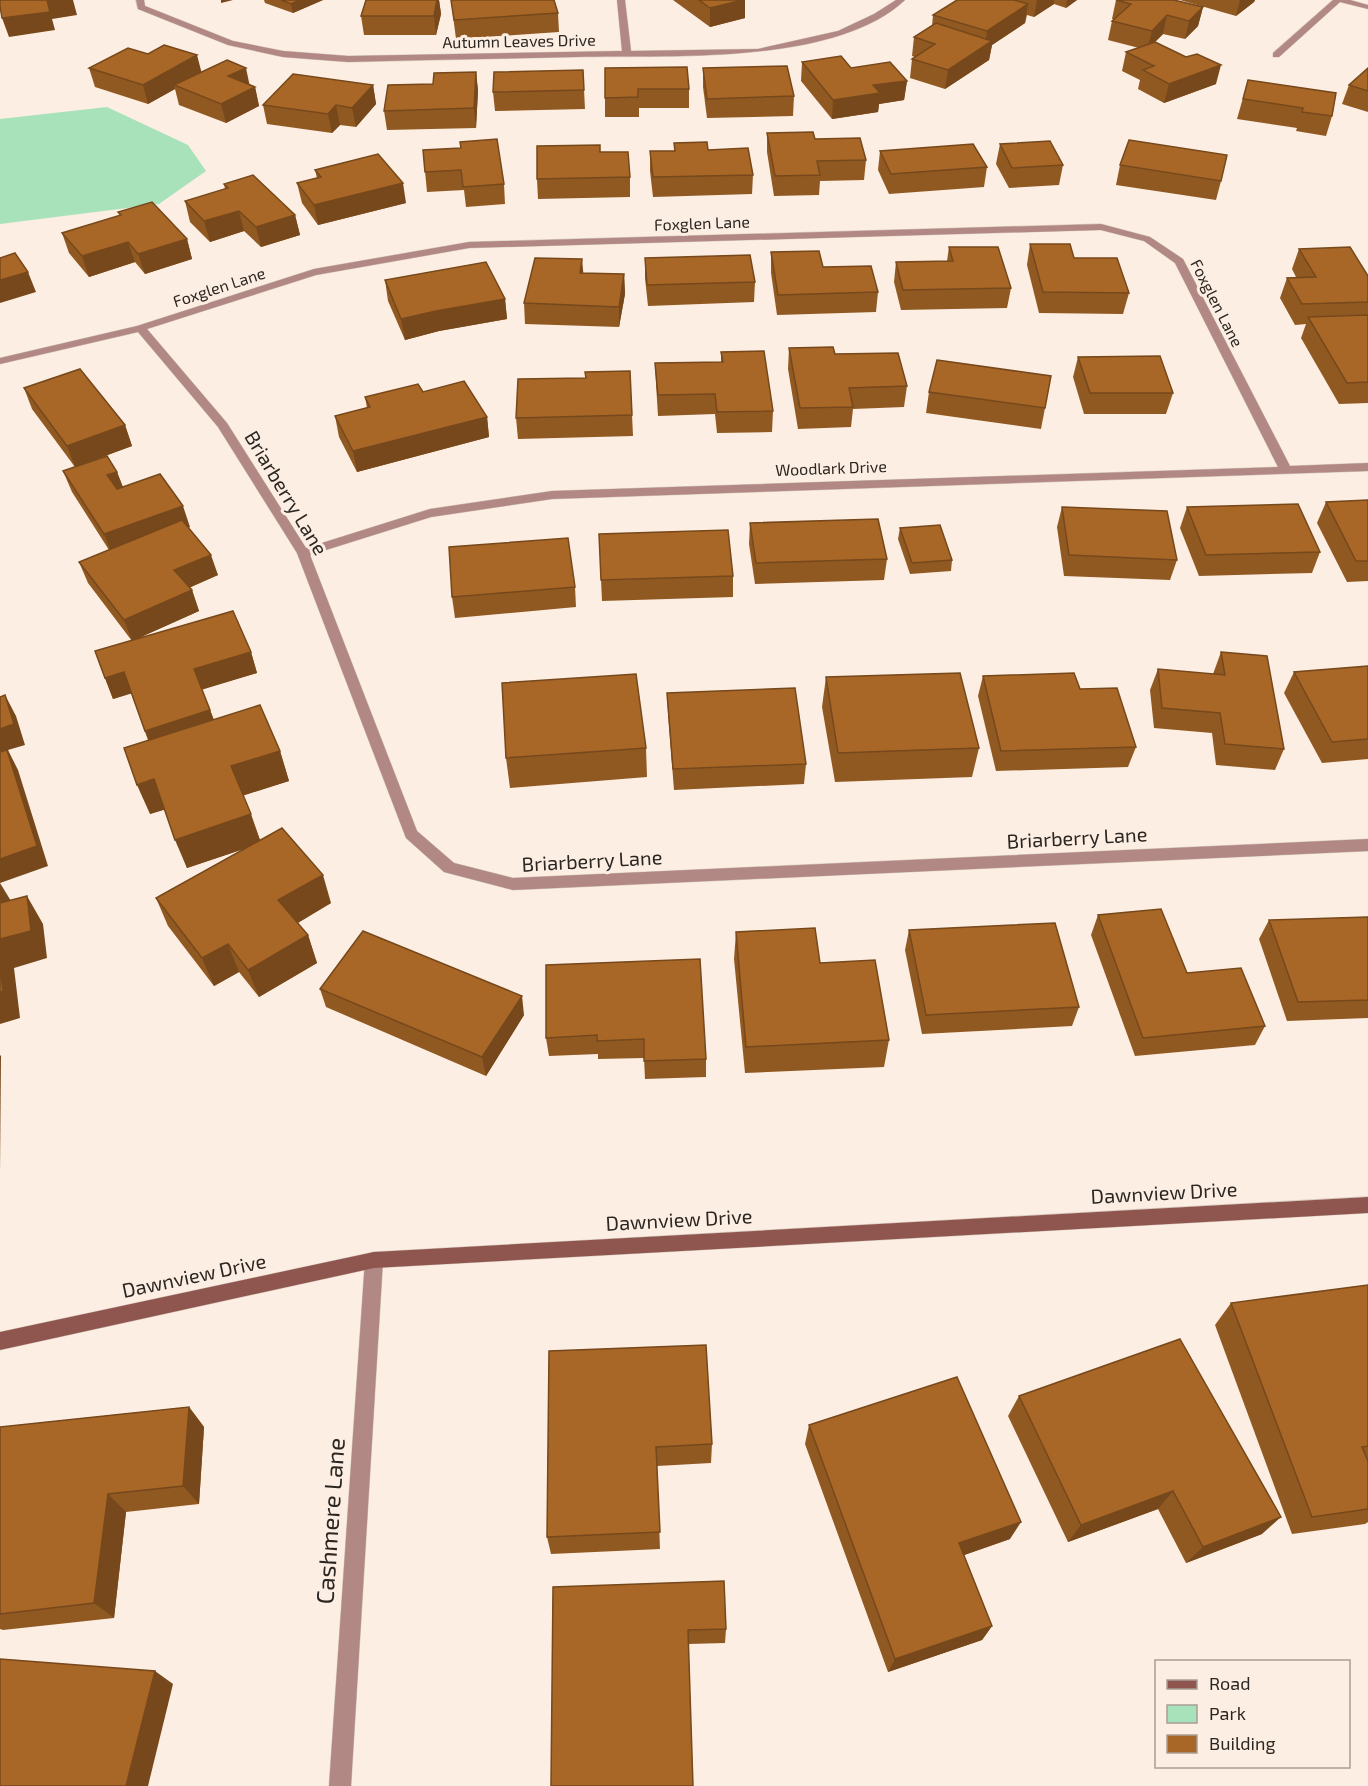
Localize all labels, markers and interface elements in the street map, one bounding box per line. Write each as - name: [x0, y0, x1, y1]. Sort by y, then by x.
- street label: Autumn Leaves Drive: [442, 30, 596, 51]
- street label: Foxglen Lane: [654, 211, 750, 234]
- street label: Foxglen Lane: [1187, 256, 1248, 350]
- street label: Foxglen Lane: [170, 263, 267, 310]
- street label: Briarberry Lane: [240, 426, 333, 559]
- street label: Woodlark Drive: [775, 456, 887, 479]
- street label: Briarberry Lane: [1006, 821, 1148, 853]
- street label: Briarberry Lane: [521, 844, 663, 876]
- street label: Dawnview Drive: [1090, 1176, 1238, 1208]
- street label: Dawnview Drive: [605, 1203, 753, 1235]
- street label: Dawnview Drive: [120, 1248, 268, 1302]
- street label: Cashmere Lane: [309, 1437, 350, 1605]
- legend: [1155, 1660, 1350, 1768]
- text: Road: [1209, 1672, 1250, 1694]
- text: Park: [1209, 1702, 1246, 1724]
- text: Building: [1209, 1732, 1276, 1754]

